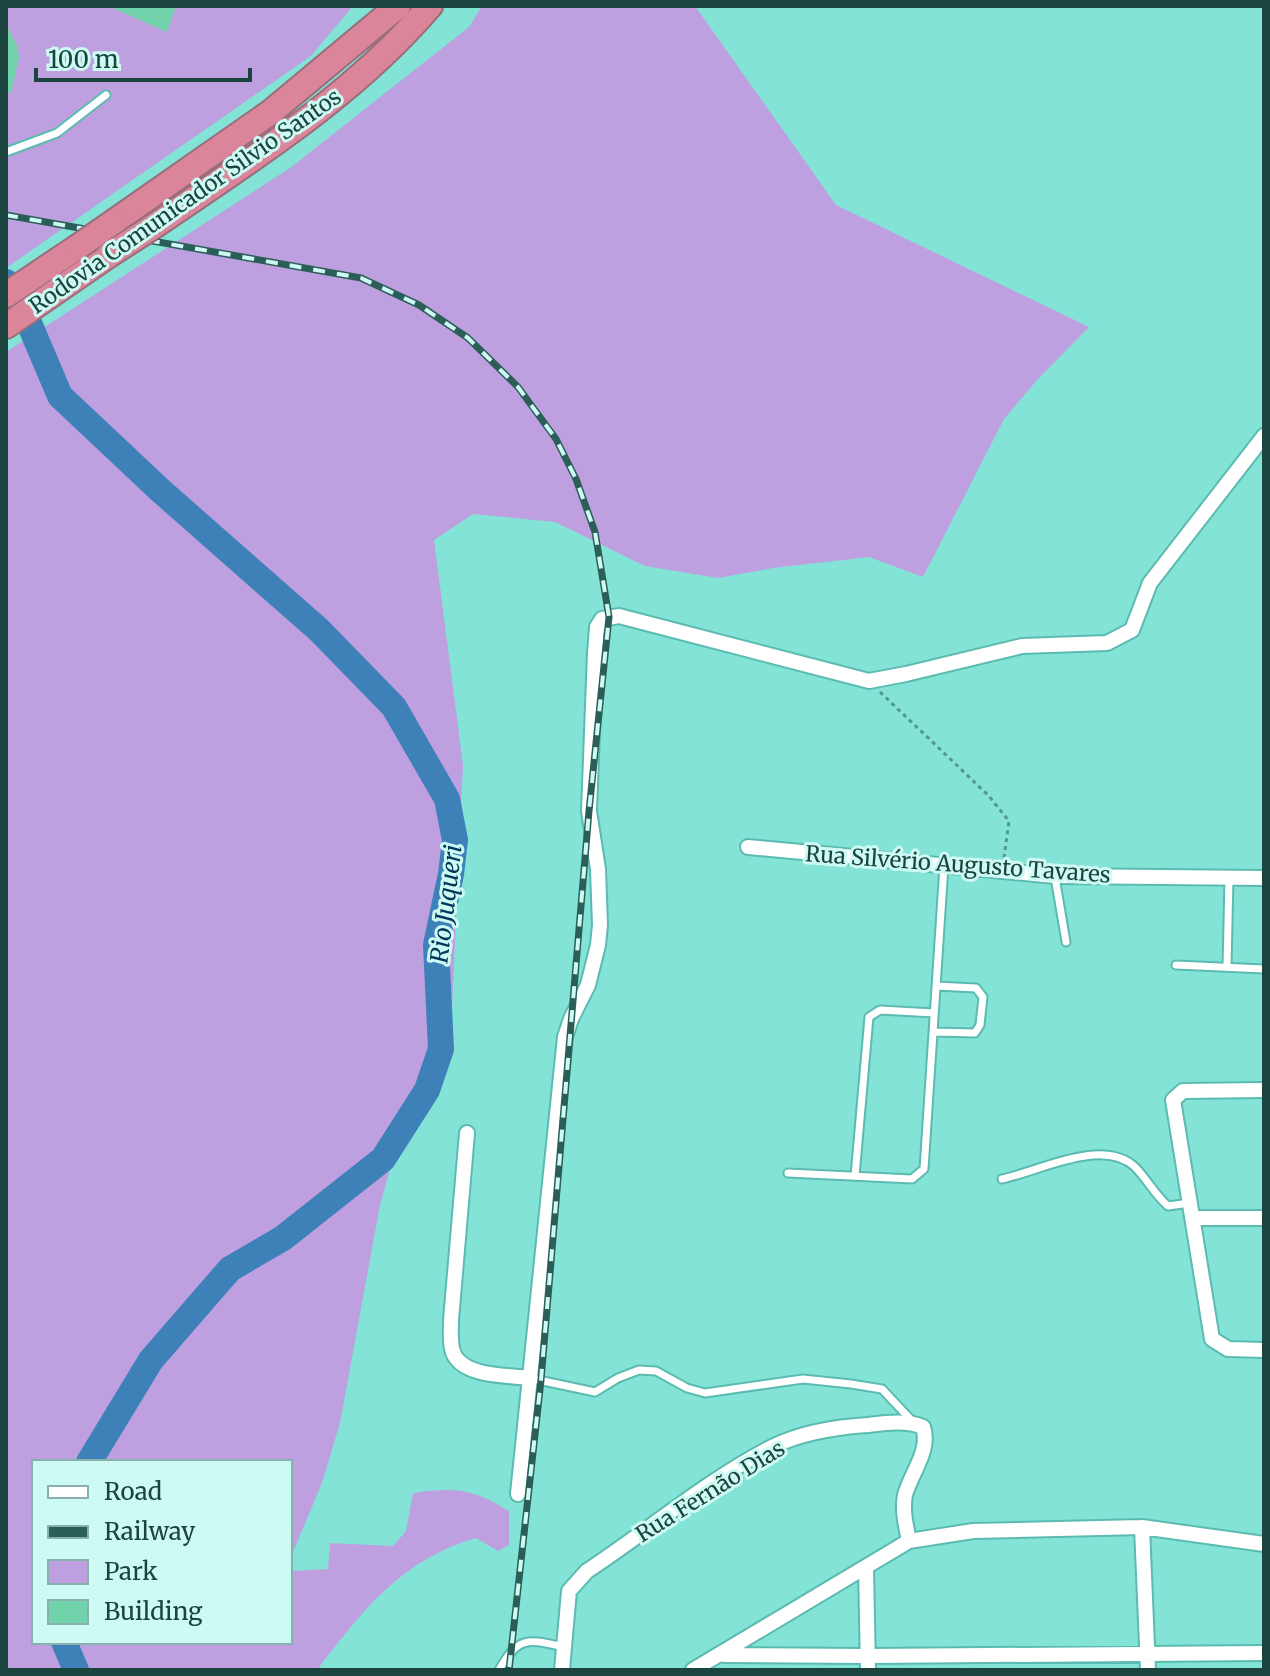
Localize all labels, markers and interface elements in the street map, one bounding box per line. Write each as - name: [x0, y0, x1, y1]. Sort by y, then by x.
- scale bar: [36, 32, 250, 82]
- text: 100 m: [48, 44, 119, 75]
- street label: Rodovia Comunicador Silvio Santos: [24, 82, 346, 320]
- street label: Rua Silvério Augusto Tavares: [804, 839, 1112, 889]
- water label: Rio Juqueri: [423, 843, 469, 965]
- street label: Rua Fernão Dias: [630, 1434, 790, 1548]
- legend: [32, 1460, 292, 1644]
- text: Road: [104, 1476, 162, 1507]
- text: Railway: [104, 1516, 195, 1547]
- text: Park: [104, 1556, 158, 1587]
- text: Building: [104, 1596, 203, 1627]

